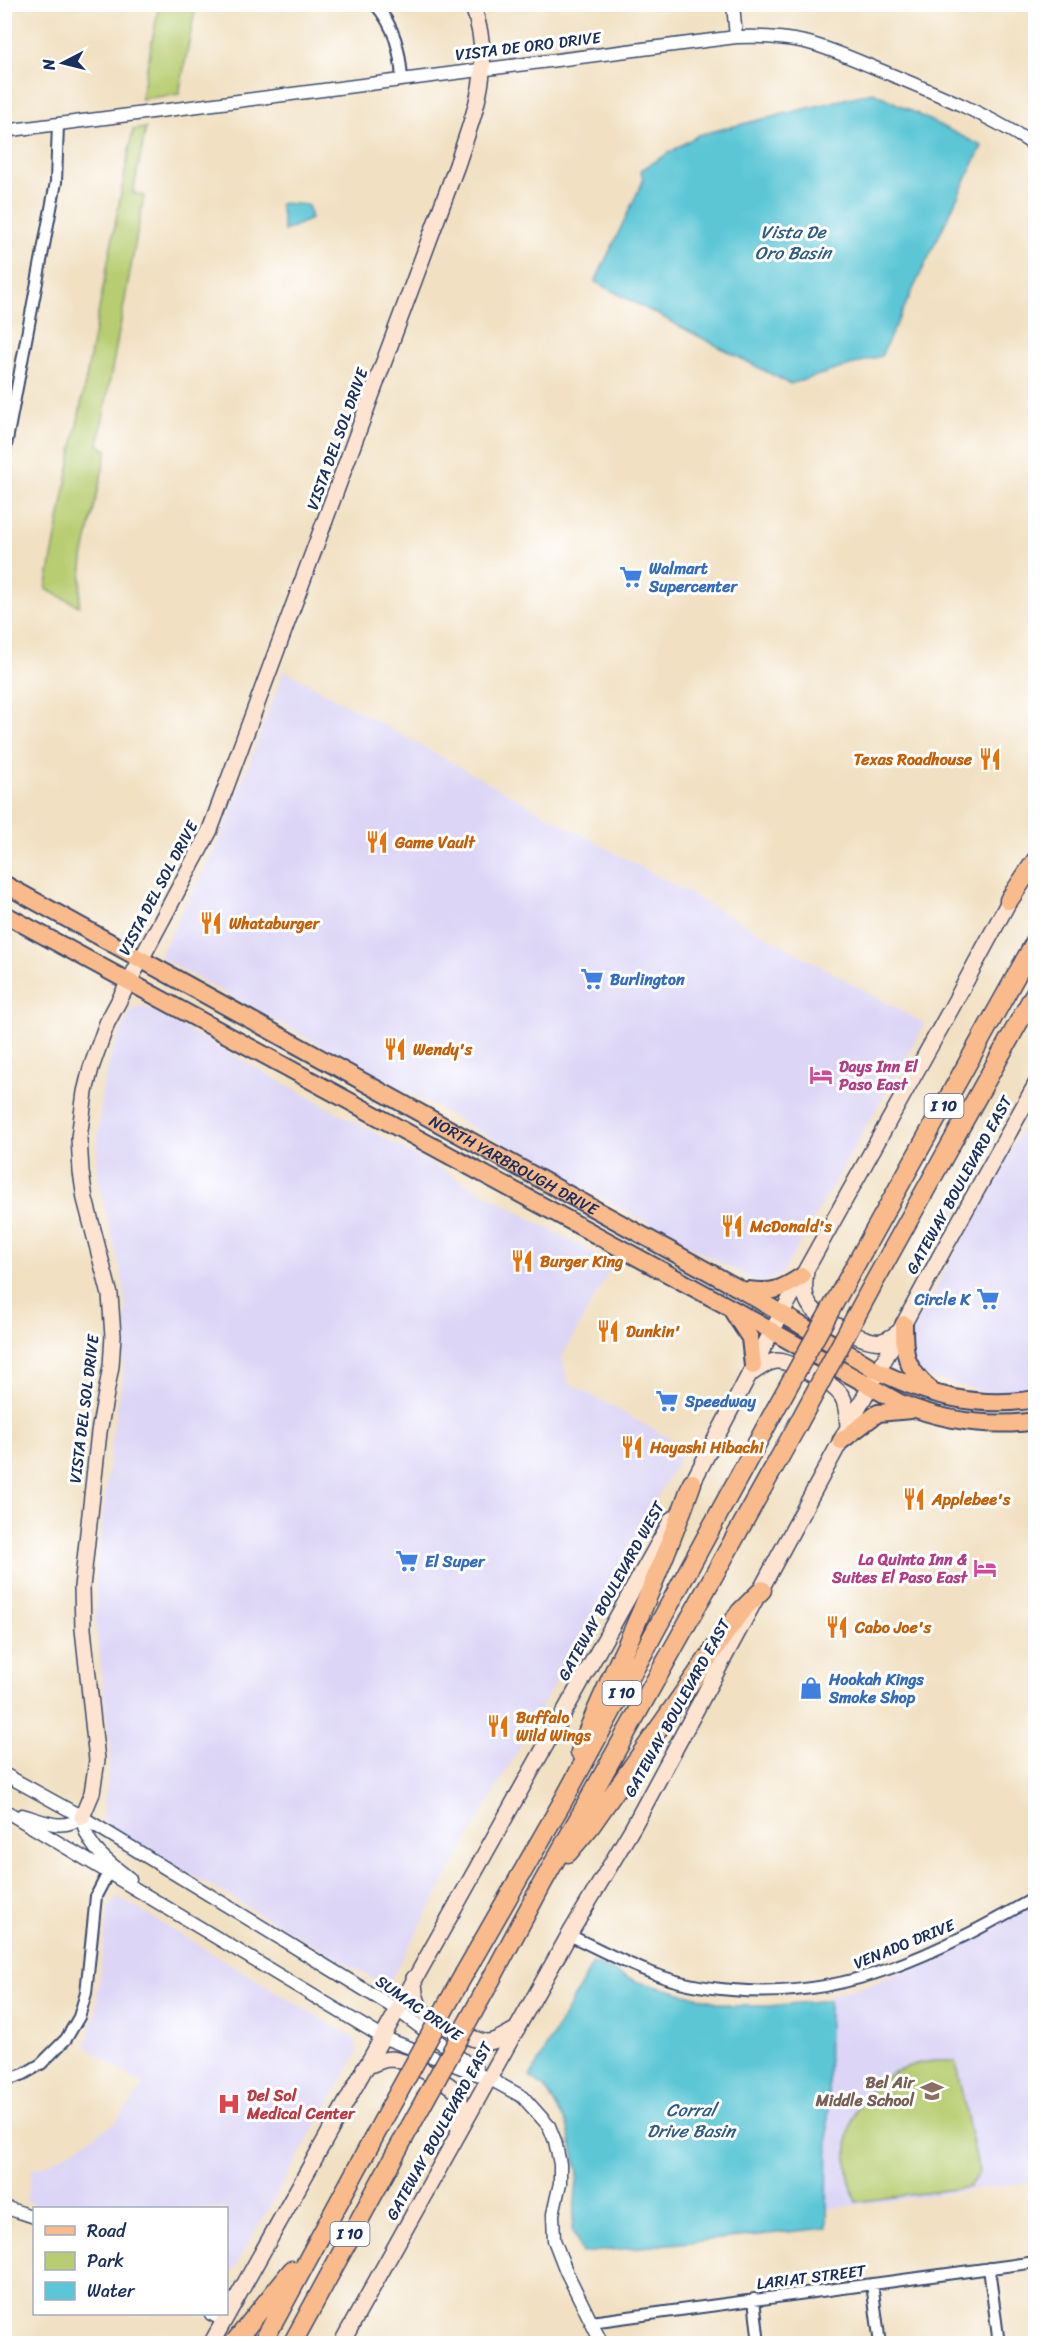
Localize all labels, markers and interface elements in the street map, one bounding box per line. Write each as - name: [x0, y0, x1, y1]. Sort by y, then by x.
- street label: VISTA DE ORO DRIVE: [454, 23, 603, 69]
- north arrow: [33, 33, 93, 93]
- text: N: [33, 57, 64, 73]
- water label: Vista De Oro Basin: [755, 216, 833, 269]
- street label: VISTA DEL SOL DRIVE: [298, 363, 377, 514]
- place label: Walmart Supercenter: [648, 554, 738, 601]
- supermarket icon: Walmart Supercenter: [618, 564, 644, 590]
- place label: Texas Roadhouse: [854, 745, 973, 774]
- restaurant icon: Texas Roadhouse: [977, 746, 1003, 772]
- street label: VISTA DEL SOL DRIVE: [110, 814, 206, 961]
- place label: Game Vault: [394, 828, 476, 857]
- restaurant icon: Game Vault: [364, 829, 390, 855]
- place label: Whataburger: [229, 909, 321, 938]
- restaurant icon: Whataburger: [198, 910, 224, 936]
- place label: Burlington: [610, 965, 685, 994]
- supermarket icon: Burlington: [579, 966, 605, 992]
- place label: Wendy's: [413, 1035, 473, 1064]
- restaurant icon: Wendy's: [382, 1036, 408, 1062]
- place label: Days Inn El Paso East: [839, 1052, 919, 1099]
- hotel icon: Days Inn El Paso East: [808, 1062, 834, 1088]
- street label: GATEWAY BOULEVARD EAST: [898, 1089, 1021, 1280]
- road number: I 10: [924, 1094, 964, 1118]
- street label: NORTH YARBROUGH DRIVE: [424, 1106, 605, 1223]
- place label: McDonald's: [749, 1212, 832, 1241]
- restaurant icon: McDonald's: [719, 1213, 745, 1239]
- place label: Burger King: [540, 1247, 624, 1276]
- restaurant icon: Burger King: [509, 1248, 535, 1274]
- place label: Circle K: [913, 1285, 971, 1314]
- supermarket icon: Circle K: [975, 1286, 1001, 1312]
- place label: Dunkin': [626, 1317, 680, 1346]
- restaurant icon: Dunkin': [595, 1318, 621, 1344]
- street label: VISTA DEL SOL DRIVE: [61, 1332, 108, 1485]
- place label: Speedway: [684, 1387, 756, 1416]
- supermarket icon: Speedway: [654, 1388, 680, 1414]
- place label: Hayashi Hibachi: [649, 1433, 764, 1462]
- restaurant icon: Hayashi Hibachi: [619, 1434, 645, 1460]
- place label: Applebee's: [931, 1485, 1011, 1514]
- restaurant icon: Applebee's: [901, 1486, 927, 1512]
- street label: GATEWAY BOULEVARD WEST: [549, 1495, 673, 1686]
- place label: La Quinta Inn & Suites El Paso East: [831, 1545, 969, 1592]
- place label: El Super: [425, 1547, 486, 1576]
- supermarket icon: El Super: [394, 1548, 420, 1574]
- hotel icon: La Quinta Inn & Suites El Paso East: [972, 1555, 998, 1581]
- street label: GATEWAY BOULEVARD EAST: [616, 1612, 739, 1803]
- place label: Cabo Joe's: [854, 1613, 932, 1642]
- restaurant icon: Cabo Joe's: [824, 1614, 850, 1640]
- place label: Hookah Kings Smoke Shop: [828, 1665, 925, 1712]
- shop icon: Hookah Kings Smoke Shop: [798, 1675, 824, 1701]
- road number: I 10: [602, 1681, 642, 1705]
- place label: Buffalo Wild Wings: [516, 1703, 592, 1750]
- restaurant icon: Buffalo Wild Wings: [485, 1713, 511, 1739]
- street label: VENADO DRIVE: [849, 1910, 960, 1977]
- street label: SUMAC DRIVE: [369, 1967, 470, 2049]
- street label: GATEWAY BOULEVARD EAST: [378, 2035, 501, 2226]
- place label: Bel Air Middle School: [815, 2068, 915, 2115]
- school or university icon: Bel Air Middle School: [919, 2078, 945, 2104]
- place label: Del Sol Medical Center: [246, 2081, 356, 2128]
- hospital icon: Del Sol Medical Center: [216, 2091, 242, 2117]
- water label: Corral Drive Basin: [647, 2094, 737, 2147]
- legend: [33, 2207, 228, 2315]
- text: Road: [87, 2215, 127, 2247]
- road number: I 10: [330, 2222, 370, 2246]
- text: Park: [87, 2245, 124, 2277]
- street label: LARIAT STREET: [755, 2256, 868, 2298]
- text: Water: [87, 2275, 136, 2307]

